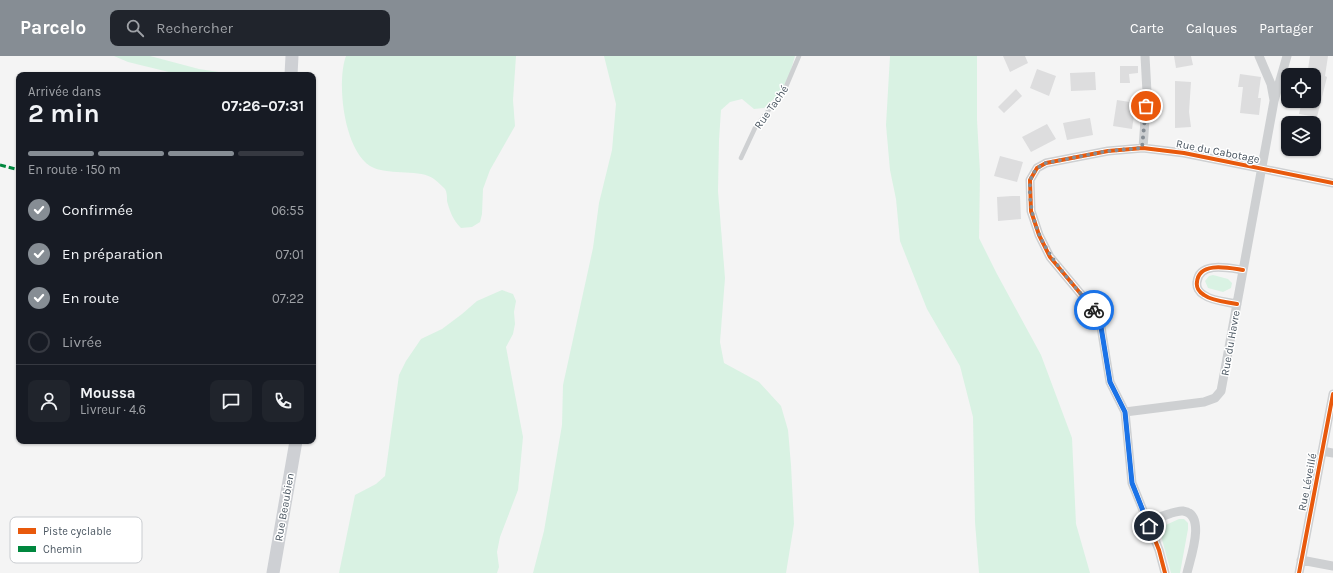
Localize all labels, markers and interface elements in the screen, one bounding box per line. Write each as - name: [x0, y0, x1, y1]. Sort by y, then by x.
- search box: [110, 10, 390, 46]
- text: Parcelo: [20, 17, 86, 39]
- icon: search: [124, 17, 146, 39]
- text: Rechercher: [156, 19, 233, 37]
- text: Carte: [1130, 20, 1164, 37]
- text: Calques: [1186, 20, 1237, 37]
- text: Partager: [1259, 20, 1313, 37]
- map controls: [1281, 68, 1321, 156]
- button: locate: [1281, 68, 1321, 108]
- street label: Rue Taché: [752, 83, 791, 132]
- text: Arrivée dans: [28, 84, 101, 99]
- pin: [1129, 89, 1163, 123]
- icon: bag: [1135, 95, 1157, 117]
- text: 07:26–07:31: [221, 97, 304, 115]
- text: 2 min: [28, 98, 100, 129]
- button: layers: [1281, 116, 1321, 156]
- street label: Rue du Cabotage: [1175, 137, 1261, 166]
- text: En route · 150 m: [28, 162, 121, 177]
- icon: check: [28, 199, 50, 221]
- text: Confirmée: [62, 201, 133, 219]
- text: 06:55: [271, 203, 304, 218]
- icon: check: [28, 243, 50, 265]
- text: En préparation: [62, 245, 163, 263]
- text: 07:01: [275, 247, 304, 262]
- icon: check: [28, 287, 50, 309]
- text: En route: [62, 289, 119, 307]
- courier: [1074, 290, 1114, 330]
- text: 07:22: [272, 291, 304, 306]
- icon: bike: [1083, 299, 1105, 321]
- street label: Rue du Havre: [1218, 309, 1243, 377]
- text: Livrée: [62, 333, 102, 351]
- button: person: [28, 380, 70, 422]
- button: chat: [210, 380, 252, 422]
- button: phone: [262, 380, 304, 422]
- text: Moussa: [80, 384, 136, 402]
- text: Livreur · 4.6: [80, 402, 146, 417]
- street label: Rue Léveillé: [1296, 452, 1320, 512]
- street label: Rue Beaubien: [272, 472, 297, 542]
- pin: [1132, 509, 1166, 543]
- icon: home: [1138, 515, 1160, 537]
- legend: [10, 517, 142, 563]
- text: Piste cyclable: [43, 525, 112, 538]
- text: Chemin: [43, 543, 82, 556]

